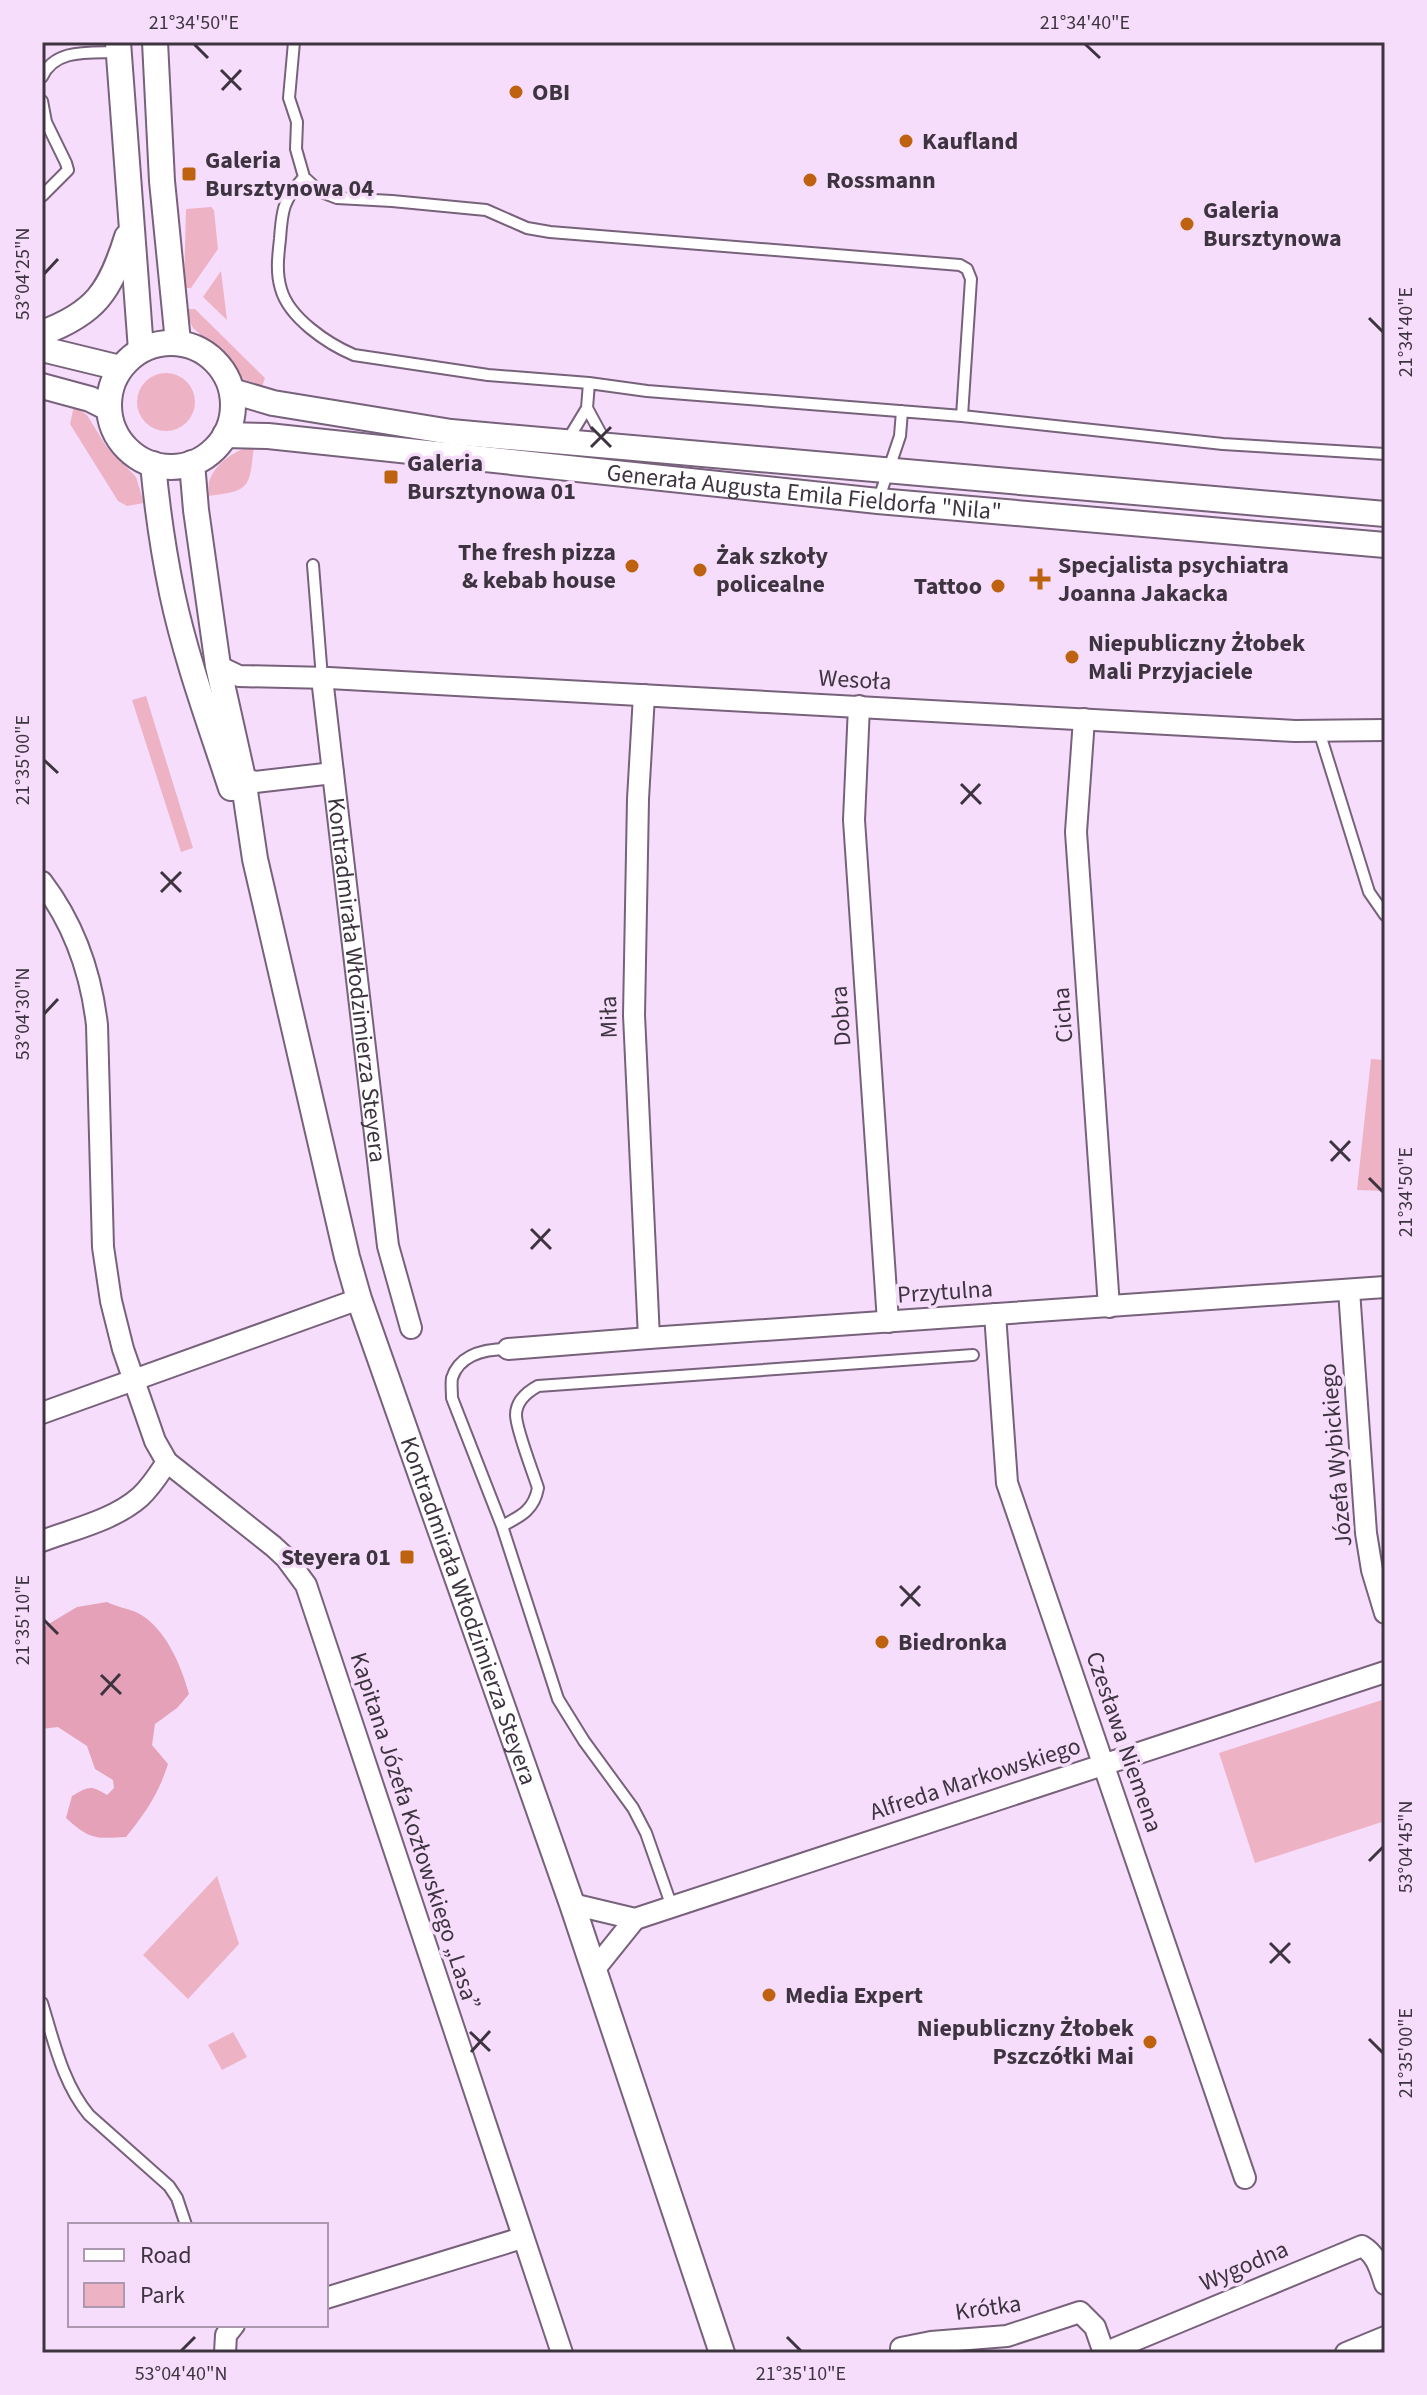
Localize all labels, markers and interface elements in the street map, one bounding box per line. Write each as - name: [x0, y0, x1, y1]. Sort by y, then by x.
- text: 21°34'50"E: [149, 9, 239, 37]
- text: 21°34'40"E: [1040, 9, 1130, 37]
- place label: OBI: [532, 75, 570, 110]
- marker: OBI: [507, 83, 525, 101]
- place label: Kaufland: [922, 124, 1018, 159]
- marker: Kaufland: [897, 132, 915, 150]
- place label: Galeria Bursztynowa 04: [205, 143, 374, 206]
- place label: Rossmann: [826, 163, 936, 198]
- marker: Galeria Bursztynowa 04: [180, 165, 198, 183]
- marker: Rossmann: [801, 171, 819, 189]
- place label: Galeria Bursztynowa: [1203, 193, 1342, 256]
- marker: Galeria Bursztynowa: [1178, 215, 1196, 233]
- text: 53°04'25"N: [9, 228, 37, 320]
- text: 21°34'40"E: [1392, 287, 1420, 377]
- place label: Galeria Bursztynowa 01: [407, 446, 576, 509]
- street label: Generała Augusta Emila Fieldorfa "Nila": [605, 455, 1003, 529]
- marker: Galeria Bursztynowa 01: [382, 468, 400, 486]
- place label: The fresh pizza & kebab house: [458, 535, 616, 598]
- place label: Żak szkoły policealne: [716, 539, 828, 602]
- place label: Specjalista psychiatra Joanna Jakacka: [1058, 548, 1289, 611]
- marker: The fresh pizza & kebab house: [623, 557, 641, 575]
- marker: Żak szkoły policealne: [691, 561, 709, 579]
- marker: Specjalista psychiatra Joanna Jakacka: [1029, 568, 1051, 590]
- place label: Tattoo: [914, 569, 982, 604]
- marker: Tattoo: [989, 577, 1007, 595]
- place label: Niepubliczny Żłobek Mali Przyjaciele: [1088, 626, 1306, 689]
- marker: Niepubliczny Żłobek Mali Przyjaciele: [1063, 648, 1081, 666]
- street label: Wesoła: [818, 661, 892, 699]
- text: 21°35'00"E: [9, 715, 37, 805]
- street label: Kontradmirała Włodzimierza Steyera: [319, 796, 396, 1164]
- text: 53°04'30"N: [9, 968, 37, 1060]
- street label: Dobra: [821, 984, 861, 1048]
- street label: Cicha: [1044, 986, 1082, 1044]
- street label: Miła: [591, 995, 627, 1039]
- text: 21°34'50"E: [1392, 1147, 1420, 1237]
- street label: Przytulna: [896, 1271, 994, 1313]
- street label: Józefa Wybickiego: [1311, 1362, 1361, 1548]
- street label: Kontradmirała Włodzimierza Steyera: [391, 1432, 546, 1790]
- place label: Steyera 01: [281, 1540, 391, 1575]
- marker: Steyera 01: [398, 1548, 416, 1566]
- text: 21°35'10"E: [9, 1575, 37, 1665]
- place label: Biedronka: [898, 1625, 1007, 1660]
- marker: Biedronka: [873, 1633, 891, 1651]
- street label: Czesława Niemena: [1077, 1647, 1171, 1837]
- street label: Kapitana Józefa Kozłowskiego „Lasa”: [341, 1648, 489, 2014]
- street label: Alfreda Markowskiego: [865, 1728, 1085, 1830]
- text: 53°04'45"N: [1392, 1801, 1420, 1893]
- place label: Media Expert: [785, 1978, 923, 2013]
- marker: Media Expert: [760, 1986, 778, 2004]
- text: 21°35'00"E: [1392, 2008, 1420, 2098]
- place label: Niepubliczny Żłobek Pszczółki Mai: [917, 2011, 1135, 2074]
- marker: Niepubliczny Żłobek Pszczółki Mai: [1141, 2033, 1159, 2051]
- legend: [68, 2223, 328, 2327]
- street label: Wygodna: [1194, 2232, 1294, 2300]
- text: Road: [140, 2238, 192, 2273]
- text: Park: [140, 2278, 185, 2313]
- street label: Krótka: [953, 2286, 1023, 2330]
- text: 53°04'40"N: [135, 2360, 227, 2388]
- text: 21°35'10"E: [756, 2360, 846, 2388]

